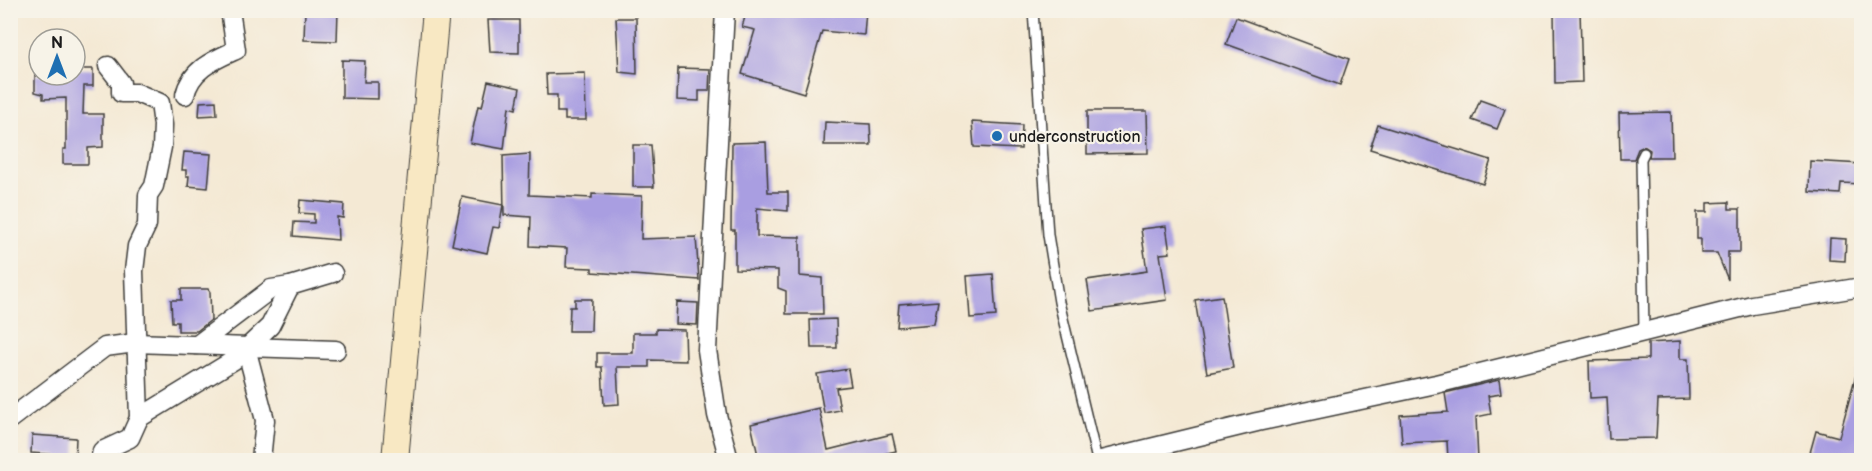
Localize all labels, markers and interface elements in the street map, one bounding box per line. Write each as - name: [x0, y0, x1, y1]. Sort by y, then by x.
- north arrow: [27, 27, 87, 87]
- text: N: [51, 34, 63, 53]
- place label: underconstruction: [1009, 128, 1140, 147]
- marker: underconstruction: [990, 129, 1004, 143]

